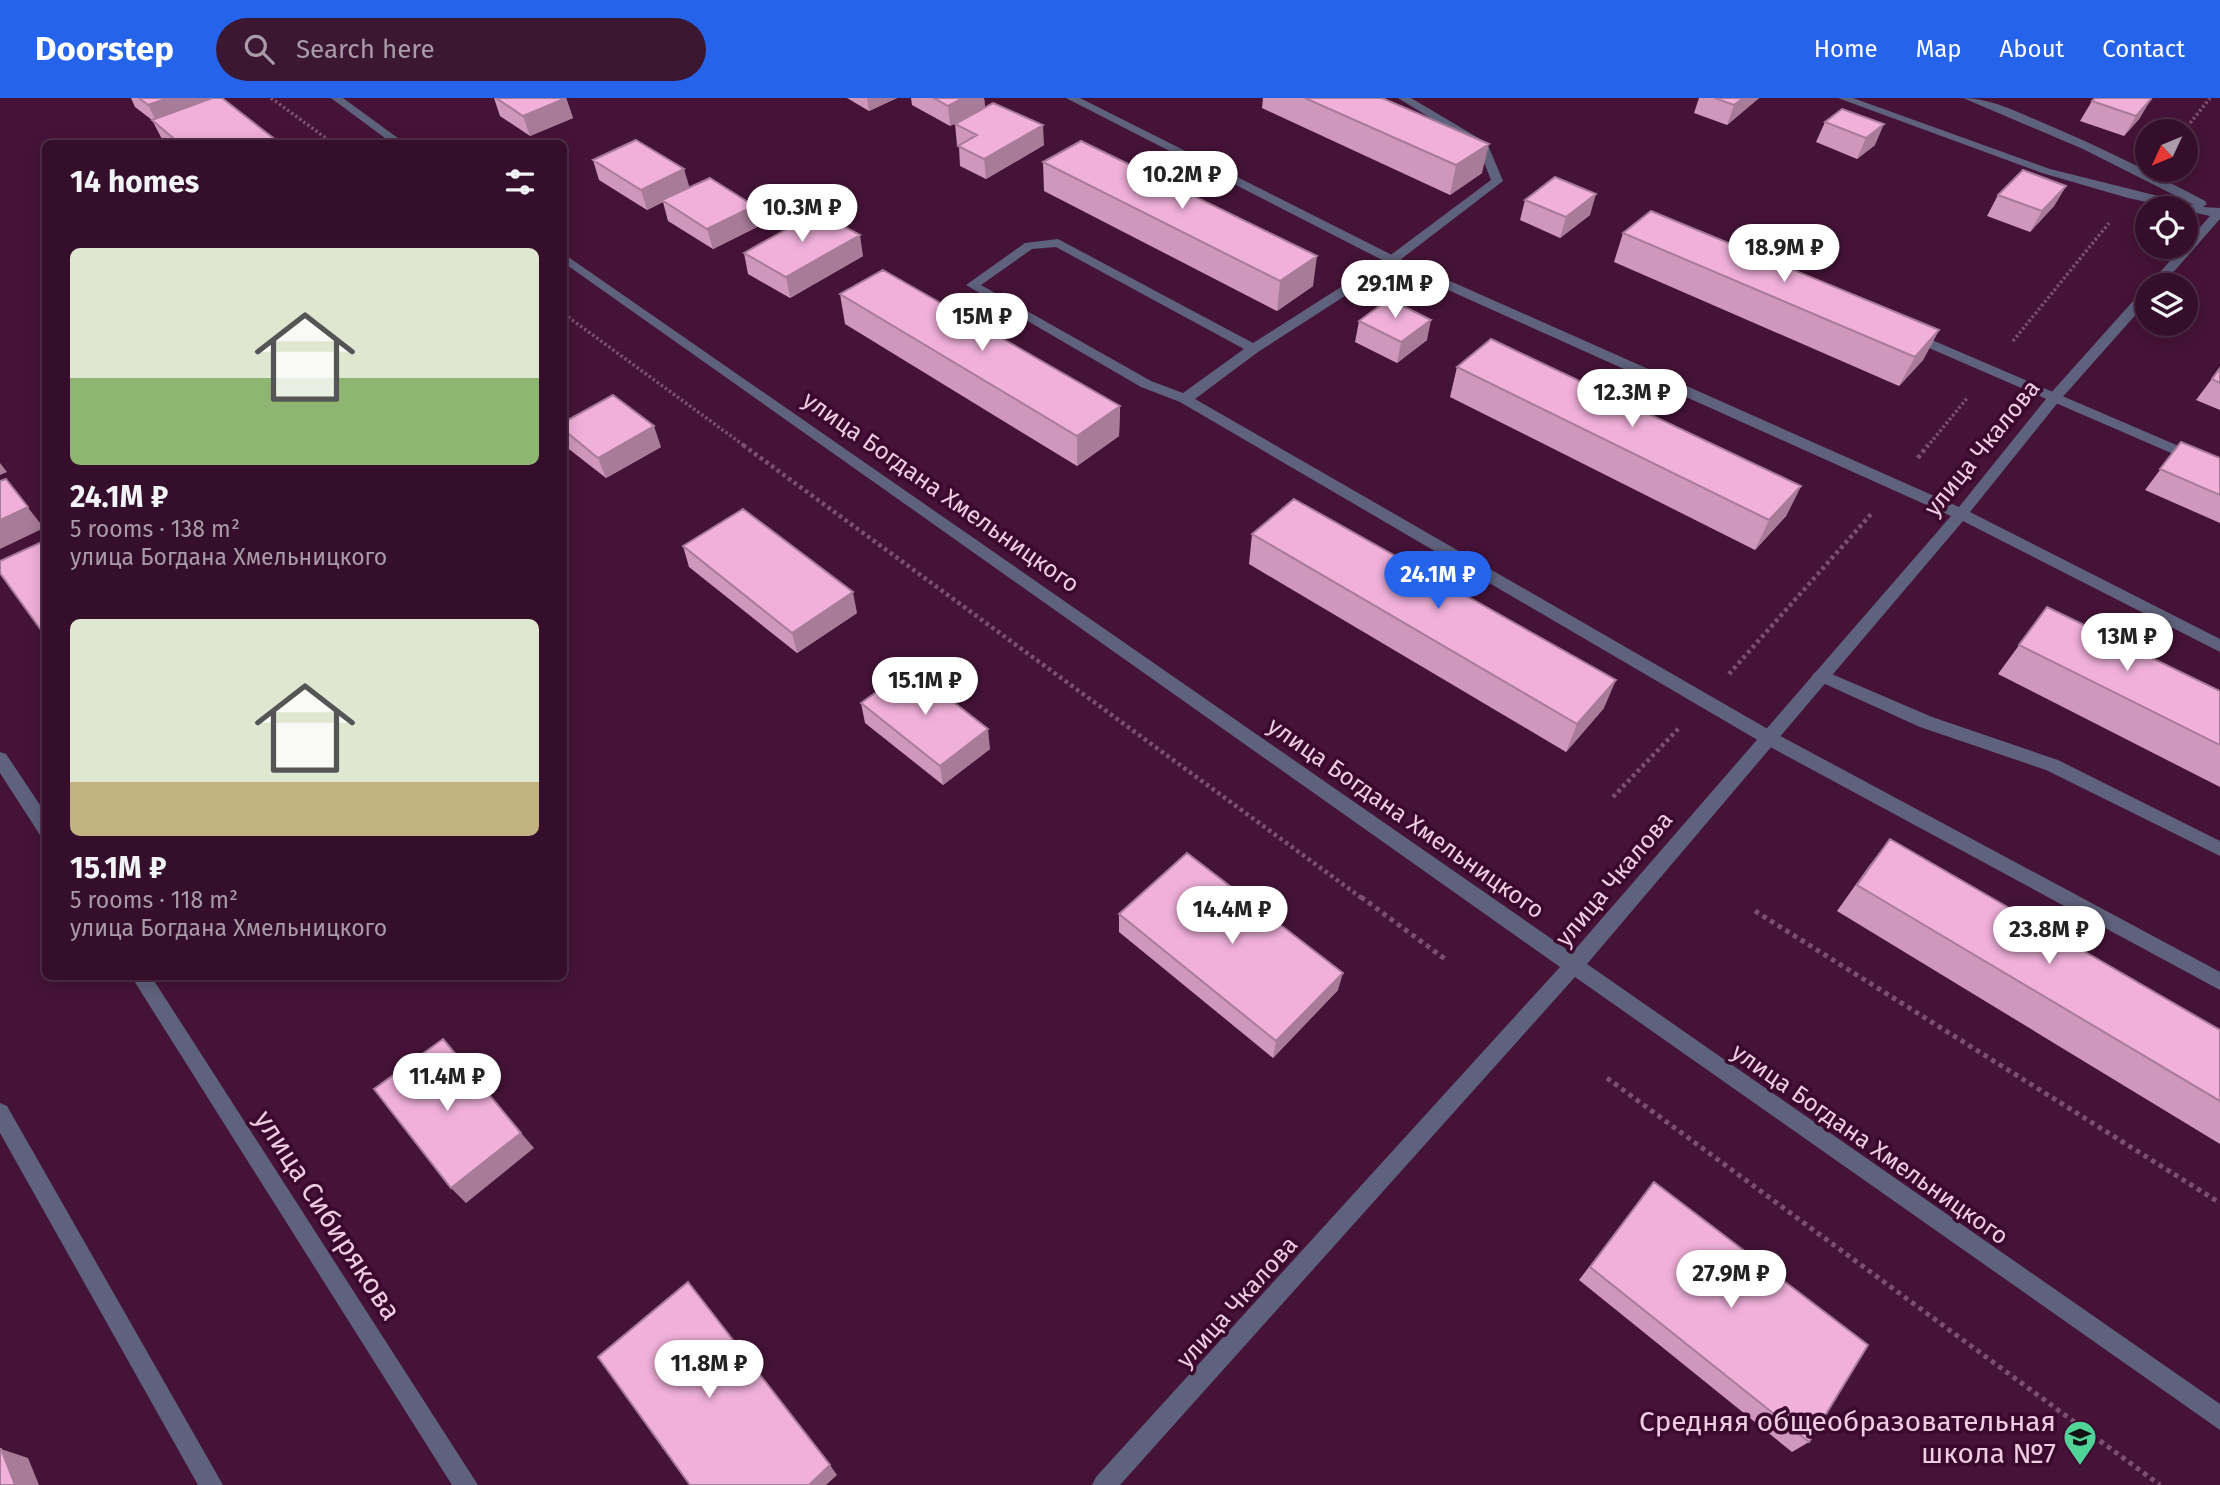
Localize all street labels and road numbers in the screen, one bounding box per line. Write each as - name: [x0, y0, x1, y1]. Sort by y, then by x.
- street label: улица Чкалова: [1918, 374, 2046, 522]
- street label: улица Богдана Хмельницкого: [797, 386, 1085, 598]
- street label: улица Богдана Хмельницкого: [1262, 712, 1550, 924]
- street label: улица Чкалова: [1550, 806, 1678, 952]
- street label: улица Богдана Хмельницкого: [1726, 1038, 2014, 1250]
- street label: улица Сибирякова: [247, 1104, 408, 1326]
- street label: улица Чкалова: [1171, 1230, 1303, 1374]

